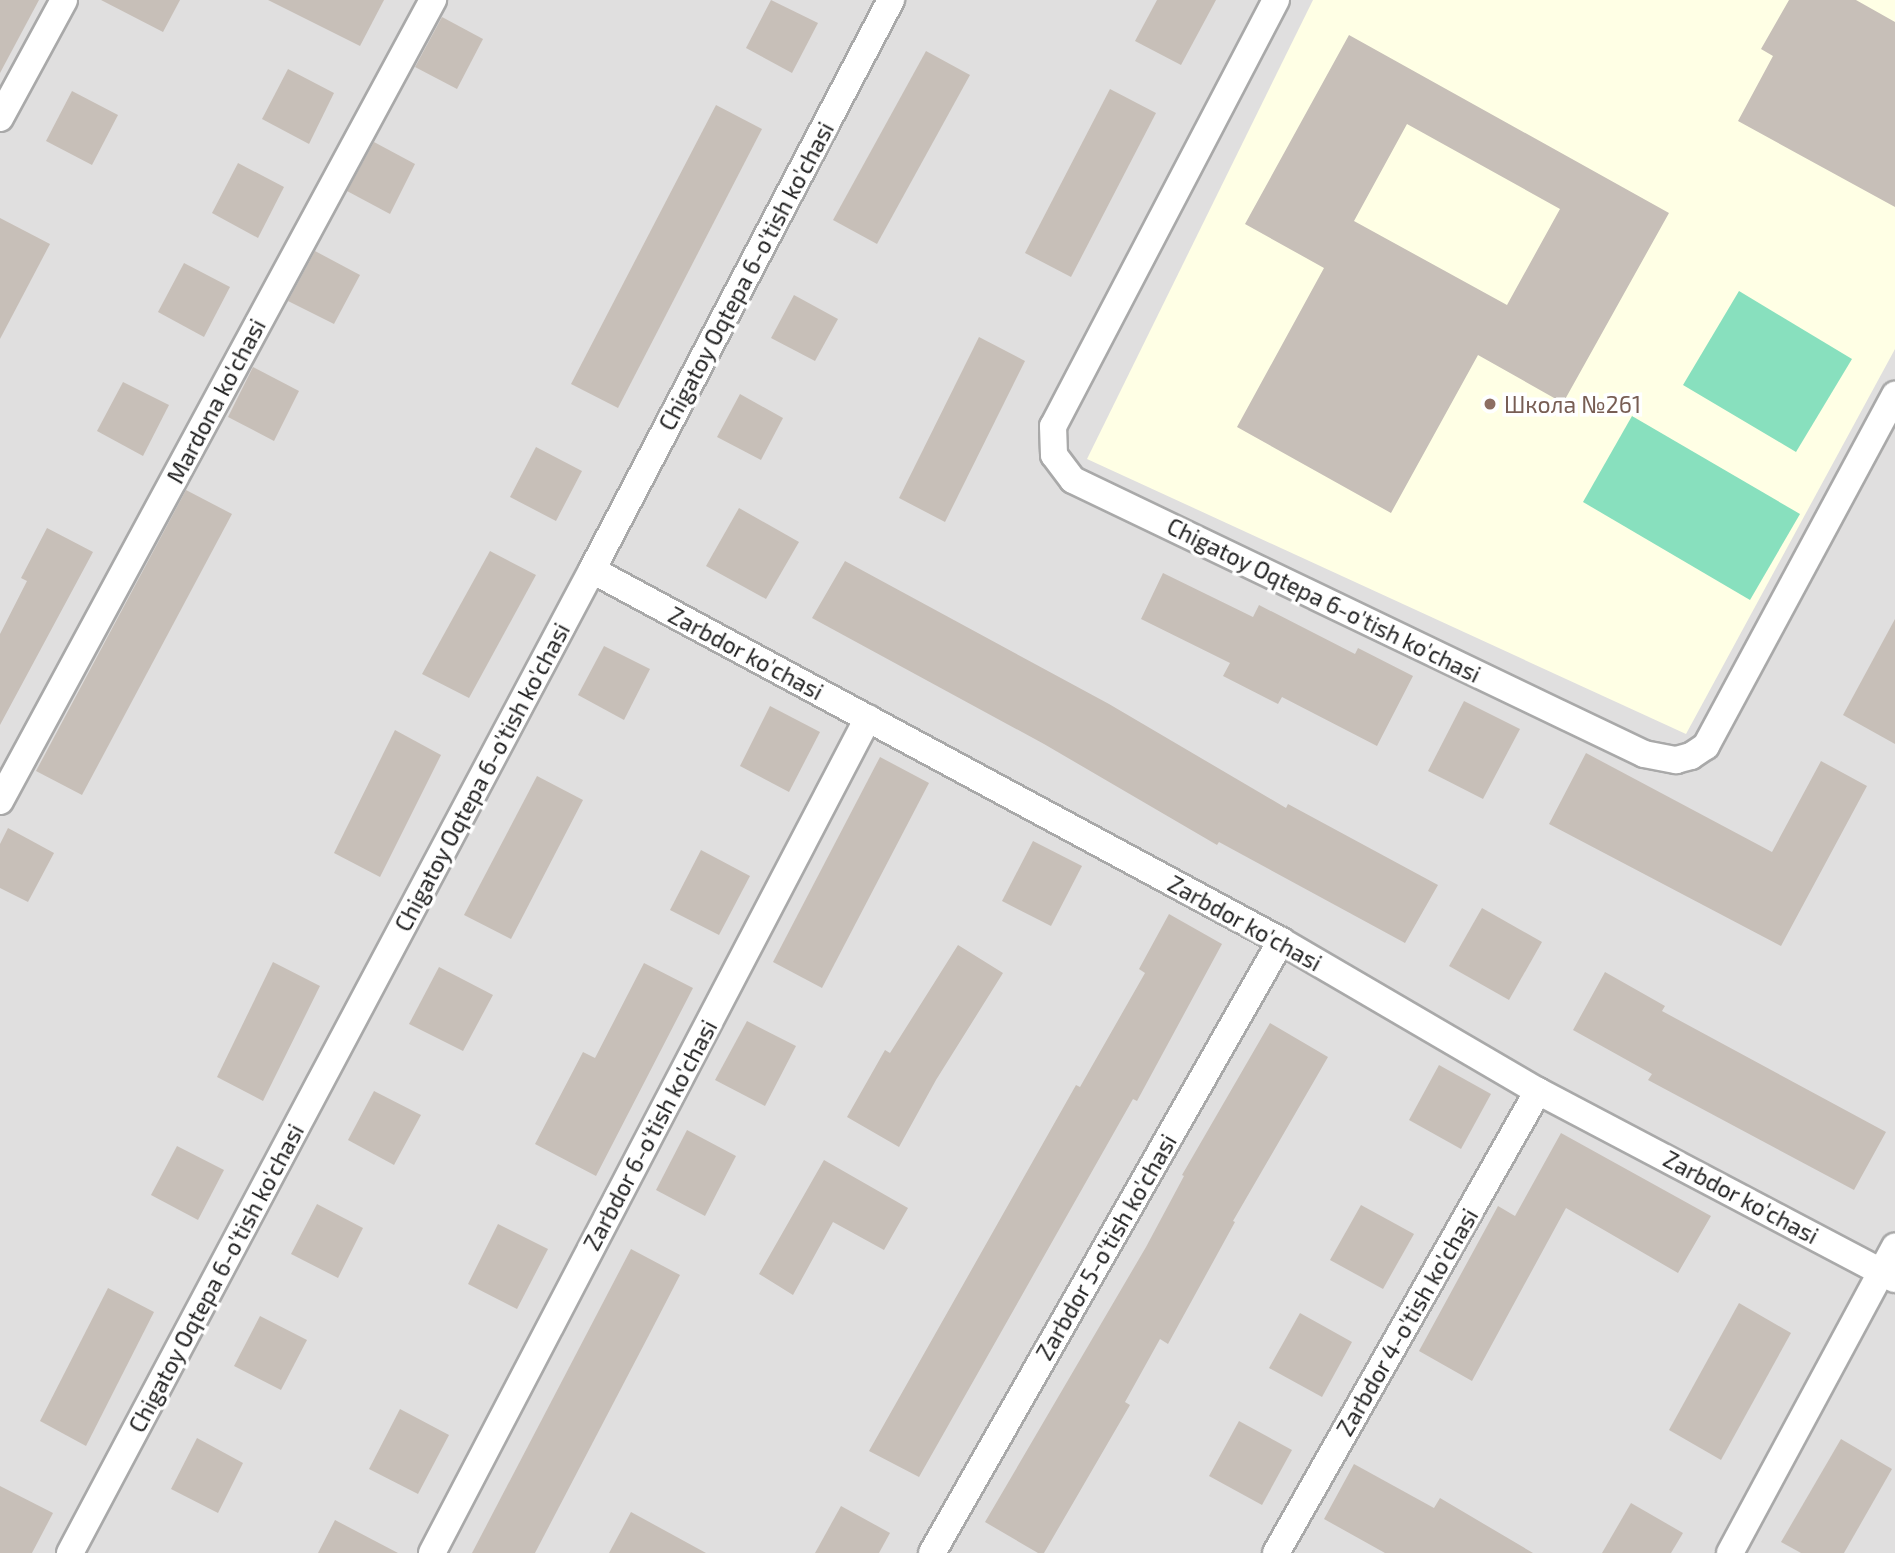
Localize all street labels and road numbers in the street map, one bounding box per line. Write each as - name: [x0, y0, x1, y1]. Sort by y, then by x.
- street label: Chigatoy Oqtepa 6-o'tish ko'chasi: [653, 117, 839, 435]
- street label: Mardona ko'chasi: [161, 314, 271, 488]
- street label: Chigatoy Oqtepa 6-o'tish ko'chasi: [1163, 512, 1485, 688]
- street label: Zarbdor ko'chasi: [664, 601, 828, 705]
- street label: Chigatoy Oqtepa 6-o'tish ko'chasi: [389, 618, 575, 936]
- street label: Zarbdor ko'chasi: [1163, 869, 1327, 977]
- street label: Zarbdor 6-o'tish ko'chasi: [577, 1015, 723, 1255]
- street label: Chigatoy Oqtepa 6-o'tish ko'chasi: [123, 1119, 309, 1437]
- street label: Zarbdor 5-o'tish ko'chasi: [1030, 1129, 1182, 1365]
- street label: Zarbdor ko'chasi: [1659, 1145, 1823, 1249]
- street label: Zarbdor 4-o'tish ko'chasi: [1331, 1203, 1483, 1441]

